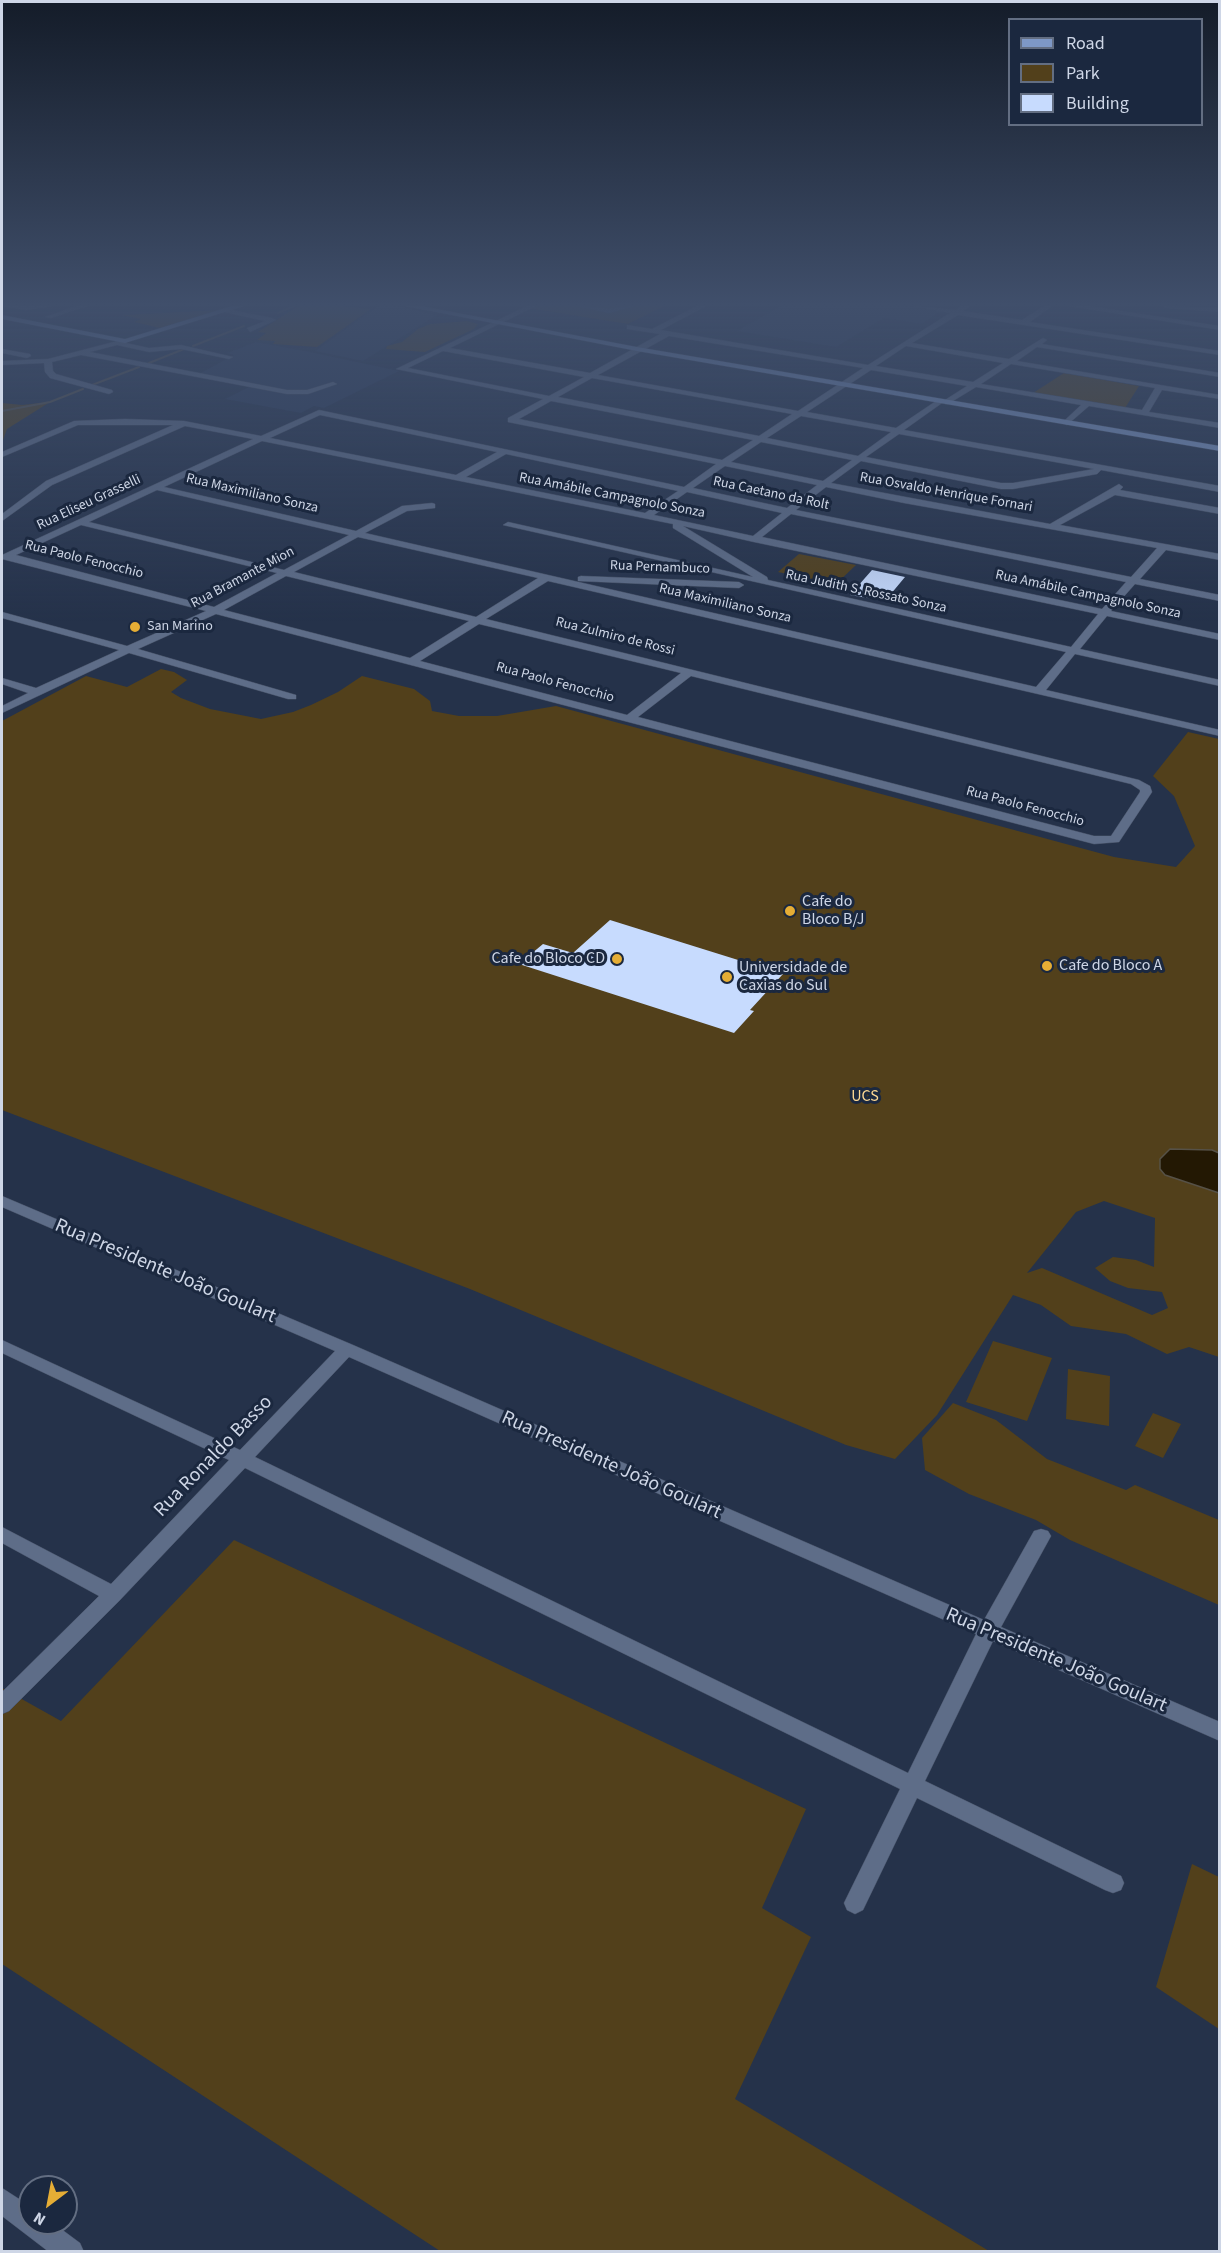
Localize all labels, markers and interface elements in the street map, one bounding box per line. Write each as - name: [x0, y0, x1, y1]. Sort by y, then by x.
- legend: [1008, 18, 1203, 126]
- text: Road: [1066, 31, 1105, 56]
- text: Park: [1066, 61, 1100, 86]
- text: Building: [1066, 91, 1129, 116]
- street label: Rua Amábile Campagnolo Sonza: [518, 470, 706, 522]
- street label: Rua Osvaldo Henrique Fornari: [858, 470, 1034, 516]
- street label: Rua Maximiliano Sonza: [184, 471, 320, 517]
- street label: Rua Eliseu Grasselli: [34, 472, 144, 534]
- street label: Rua Caetano da Rolt: [711, 473, 831, 515]
- street label: Rua Paolo Fenocchio: [23, 537, 145, 583]
- street label: Rua Bramante Mion: [188, 544, 298, 612]
- street label: Rua Pernambuco: [610, 558, 710, 578]
- street label: Rua Judith S. Rossato Sonza: [784, 567, 948, 617]
- street label: Rua Amábile Campagnolo Sonza: [994, 567, 1182, 623]
- street label: Rua Maximiliano Sonza: [657, 581, 793, 627]
- street label: Rua Zulmiro de Rossi: [554, 614, 676, 660]
- place label: San Marino: [147, 619, 213, 635]
- marker: San Marino: [128, 620, 142, 634]
- street label: Rua Paolo Fenocchio: [494, 659, 616, 707]
- street label: Rua Paolo Fenocchio: [964, 783, 1086, 831]
- place label: Cafe do Bloco B/J: [802, 892, 864, 930]
- marker: Cafe do Bloco B/J: [783, 904, 797, 918]
- place label: Cafe do Bloco CD: [491, 949, 605, 969]
- marker: Cafe do Bloco CD: [610, 952, 624, 966]
- place label: Cafe do Bloco A: [1059, 956, 1162, 976]
- place label: Universidade de Caxias do Sul: [739, 958, 847, 996]
- marker: Cafe do Bloco A: [1040, 959, 1054, 973]
- marker: Universidade de Caxias do Sul: [720, 970, 734, 984]
- park label: UCS: [851, 1087, 879, 1107]
- street label: Rua Presidente João Goulart: [51, 1214, 279, 1330]
- street label: Rua Ronaldo Basso: [150, 1391, 278, 1523]
- street label: Rua Presidente João Goulart: [497, 1407, 725, 1525]
- street label: Rua Presidente João Goulart: [942, 1603, 1170, 1719]
- north arrow: [18, 2175, 78, 2235]
- text: N: [29, 2206, 50, 2231]

